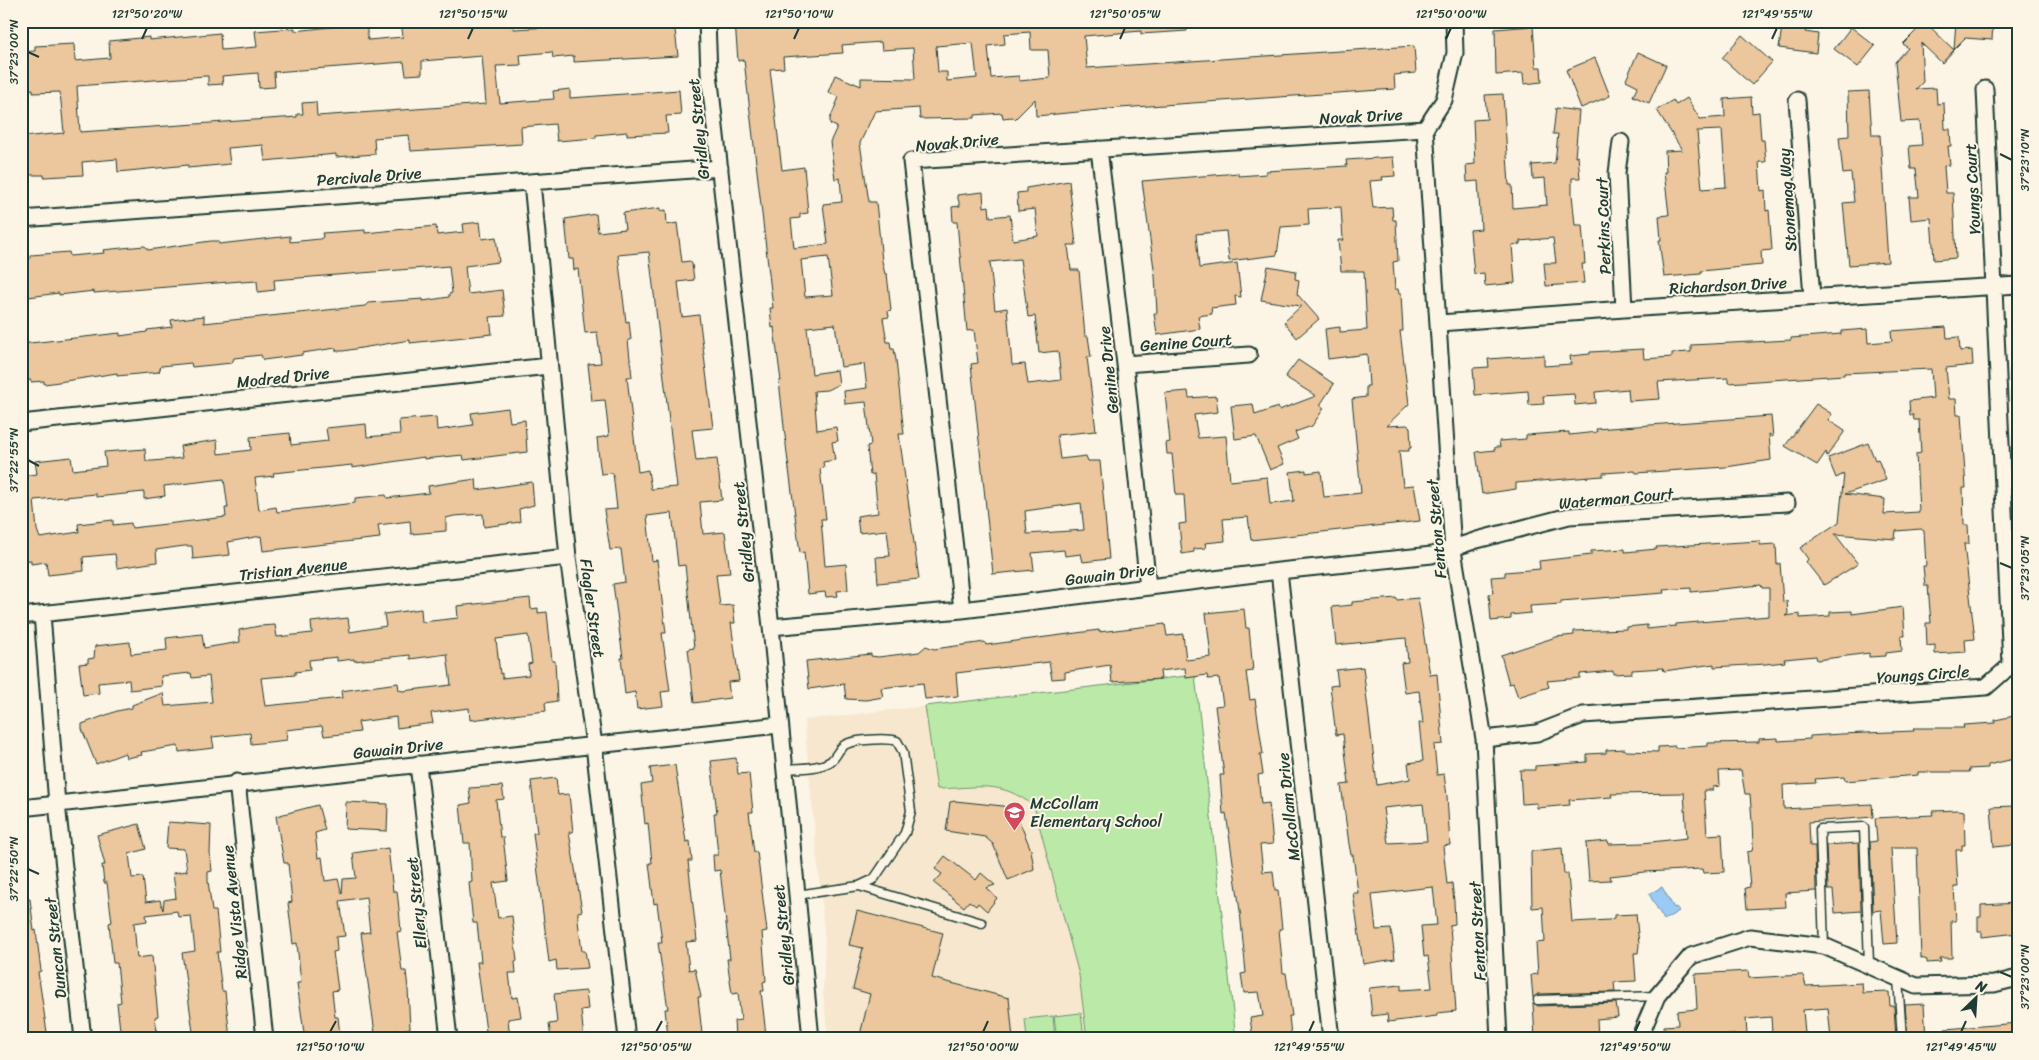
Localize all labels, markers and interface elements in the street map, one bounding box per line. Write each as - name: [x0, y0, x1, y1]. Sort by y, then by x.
- text: 121°50'20"W: [112, 3, 183, 25]
- text: 121°50'15"W: [439, 3, 508, 25]
- text: 121°50'10"W: [765, 3, 834, 25]
- text: 121°50'05"W: [1090, 3, 1161, 25]
- text: 121°50'00"W: [1415, 3, 1487, 25]
- text: 121°49'55"W: [1742, 3, 1813, 25]
- text: 37°23'00"N: [3, 19, 25, 85]
- street label: Gridley Street: [679, 77, 718, 181]
- street label: Novak Drive: [1319, 100, 1404, 133]
- street label: Novak Drive: [914, 124, 1000, 161]
- text: 37°23'10"N: [2014, 128, 2036, 191]
- street label: Youngs Court: [1956, 143, 1989, 235]
- street label: Stonemag Way: [1769, 147, 1806, 252]
- street label: Percivale Drive: [316, 158, 423, 195]
- street label: Perkins Court: [1587, 176, 1620, 275]
- street label: Richardson Drive: [1668, 268, 1788, 303]
- street label: Genine Drive: [1089, 325, 1128, 415]
- street label: Genine Court: [1139, 325, 1233, 360]
- street label: Modred Drive: [235, 358, 331, 397]
- text: 37°22'55"N: [3, 427, 25, 492]
- street label: Fenton Street: [1418, 478, 1455, 580]
- street label: Waterman Court: [1558, 479, 1675, 518]
- street label: Gridley Street: [724, 480, 763, 584]
- text: 37°23'05"N: [2014, 535, 2036, 600]
- street label: Tristian Avenue: [238, 549, 349, 590]
- street label: Gawain Drive: [1063, 555, 1157, 594]
- street label: Flagler Street: [571, 557, 614, 659]
- street label: Youngs Circle: [1876, 657, 1970, 692]
- street label: Gawain Drive: [352, 729, 445, 768]
- street label: McCollam Drive: [1268, 751, 1309, 863]
- place label: McCollam Elementary School: [1030, 789, 1162, 836]
- school or university icon: McCollam Elementary School: [1002, 800, 1026, 831]
- text: 37°22'50"N: [3, 836, 25, 902]
- street label: Ridge Vista Avenue: [213, 844, 256, 980]
- street label: Ellery Street: [397, 856, 436, 950]
- street label: Fenton Street: [1460, 880, 1495, 981]
- street label: Gridley Street: [764, 883, 803, 987]
- street label: Duncan Street: [36, 895, 75, 1000]
- text: 37°23'00"N: [2014, 944, 2036, 1010]
- north arrow: [1952, 972, 2002, 1022]
- text: N: [1971, 973, 1991, 1000]
- text: 121°50'10"W: [296, 1036, 365, 1058]
- text: 121°50'05"W: [621, 1036, 692, 1058]
- text: 121°50'00"W: [947, 1036, 1019, 1058]
- text: 121°49'55"W: [1274, 1036, 1345, 1058]
- text: 121°49'50"W: [1600, 1036, 1671, 1058]
- text: 121°49'45"W: [1926, 1036, 1997, 1058]

